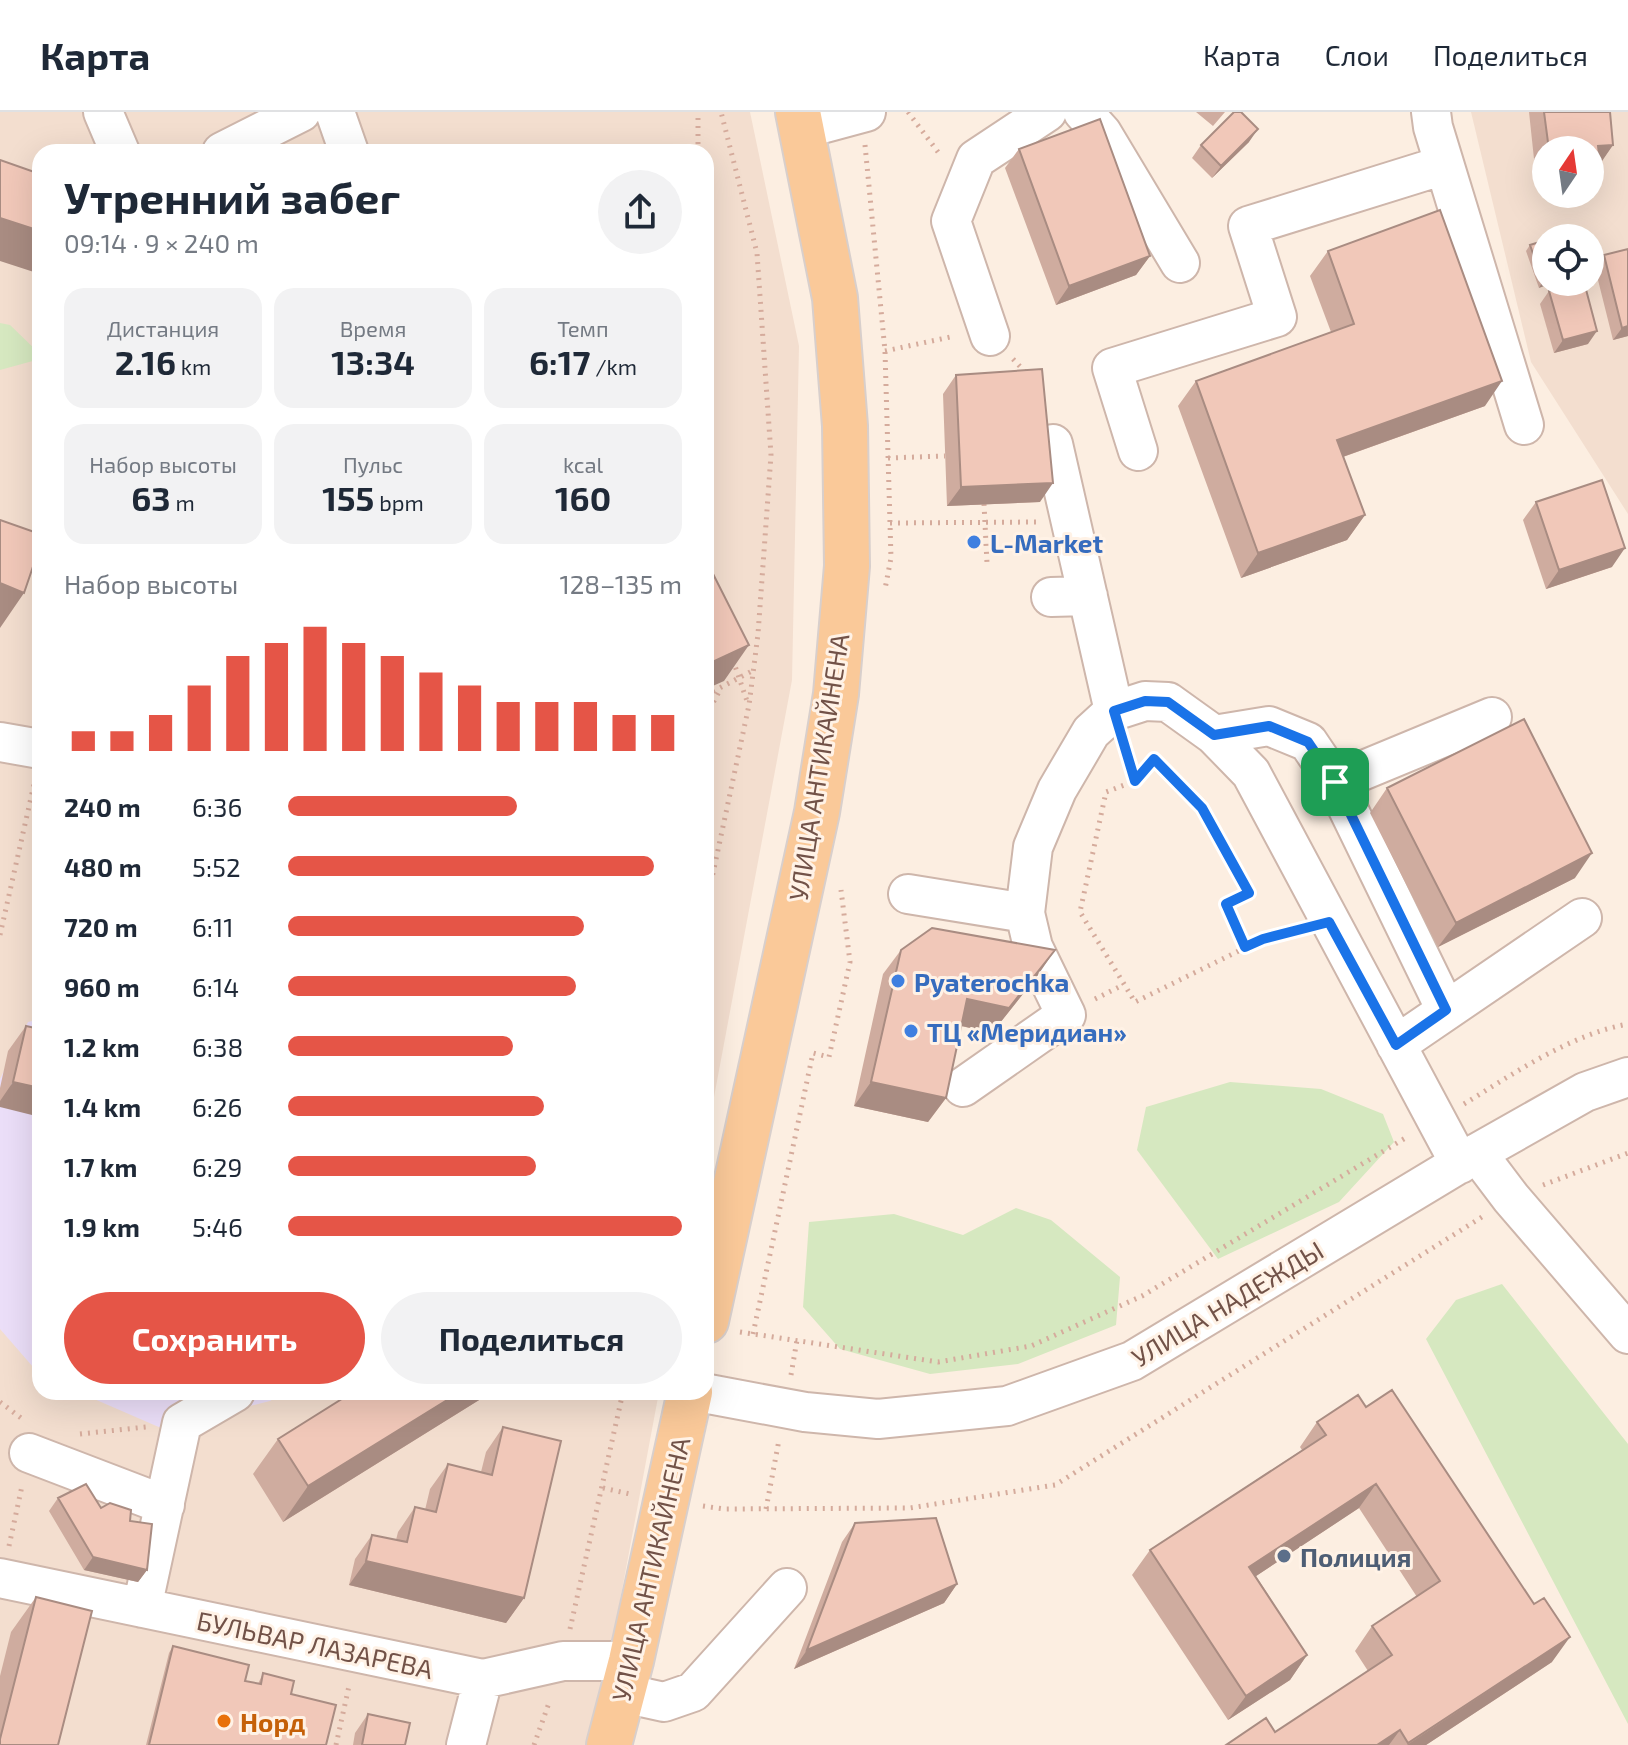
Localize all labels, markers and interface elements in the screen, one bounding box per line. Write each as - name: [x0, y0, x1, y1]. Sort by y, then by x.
- text: Карта: [40, 32, 150, 78]
- text: Карта: [1203, 38, 1281, 72]
- text: Слои: [1325, 38, 1389, 72]
- text: Поделиться: [1433, 38, 1588, 72]
- north arrow: [1532, 136, 1604, 208]
- map controls: [1532, 136, 1604, 296]
- text: Утренний забег: [64, 170, 400, 223]
- button: share: [598, 170, 682, 254]
- button: locate: [1532, 224, 1604, 296]
- text: 09:14 · 9 × 240 m: [64, 227, 259, 258]
- text: Дистанция: [107, 315, 219, 341]
- text: Время: [340, 315, 406, 341]
- text: Темп: [557, 315, 609, 341]
- text: 2.16: [115, 341, 176, 382]
- text: 13:34: [331, 341, 415, 382]
- text: 6:17: [529, 341, 590, 382]
- text: km: [176, 353, 211, 379]
- text: /km: [590, 353, 637, 379]
- text: Набор высоты: [89, 451, 237, 477]
- text: Пульс: [343, 451, 403, 477]
- text: kcal: [563, 451, 603, 477]
- text: 63: [131, 477, 171, 518]
- text: 155: [322, 477, 374, 518]
- text: 160: [555, 477, 611, 518]
- text: m: [171, 489, 195, 515]
- text: bpm: [374, 489, 424, 515]
- place label: L-Market: [990, 527, 1103, 558]
- marker: L-Market: [965, 533, 983, 551]
- text: Набор высоты: [64, 568, 238, 599]
- text: 128–135 m: [559, 568, 682, 599]
- street label: УЛИЦА АНТИКАЙНЕНА: [782, 631, 854, 903]
- pin: [1301, 748, 1369, 816]
- icon: arrive: [1313, 760, 1357, 804]
- text: 240 m: [64, 791, 141, 822]
- text: 6:36: [192, 791, 242, 822]
- text: 480 m: [64, 851, 142, 882]
- text: 5:52: [192, 851, 241, 882]
- text: 720 m: [64, 911, 138, 942]
- text: 6:11: [192, 911, 234, 942]
- place label: Pyaterochka: [914, 966, 1069, 998]
- text: 960 m: [64, 971, 140, 1002]
- text: 6:14: [192, 971, 239, 1002]
- marker: Pyaterochka: [889, 972, 907, 990]
- place label: ТЦ «Меридиан»: [927, 1016, 1127, 1047]
- marker: ТЦ «Меридиан»: [902, 1022, 920, 1040]
- text: 1.2 km: [64, 1031, 140, 1062]
- text: 6:38: [192, 1031, 243, 1062]
- text: 1.4 km: [64, 1091, 141, 1122]
- text: 6:26: [192, 1091, 243, 1122]
- text: 1.7 km: [64, 1151, 138, 1182]
- text: 6:29: [192, 1151, 243, 1182]
- text: 1.9 km: [64, 1211, 140, 1242]
- text: 5:46: [192, 1211, 243, 1242]
- street label: УЛИЦА НАДЕЖДЫ: [1126, 1234, 1328, 1372]
- button: Сохранить: [64, 1292, 365, 1384]
- button: Поделиться: [381, 1292, 682, 1384]
- street label: УЛИЦА АНТИКАЙНЕНА: [605, 1434, 695, 1704]
- place label: Полиция: [1300, 1541, 1411, 1572]
- marker: Полиция: [1275, 1547, 1293, 1565]
- street label: БУЛЬВАР ЛАЗАРЕВА: [194, 1604, 436, 1684]
- place label: Норд: [240, 1706, 306, 1737]
- marker: Норд: [215, 1712, 233, 1730]

